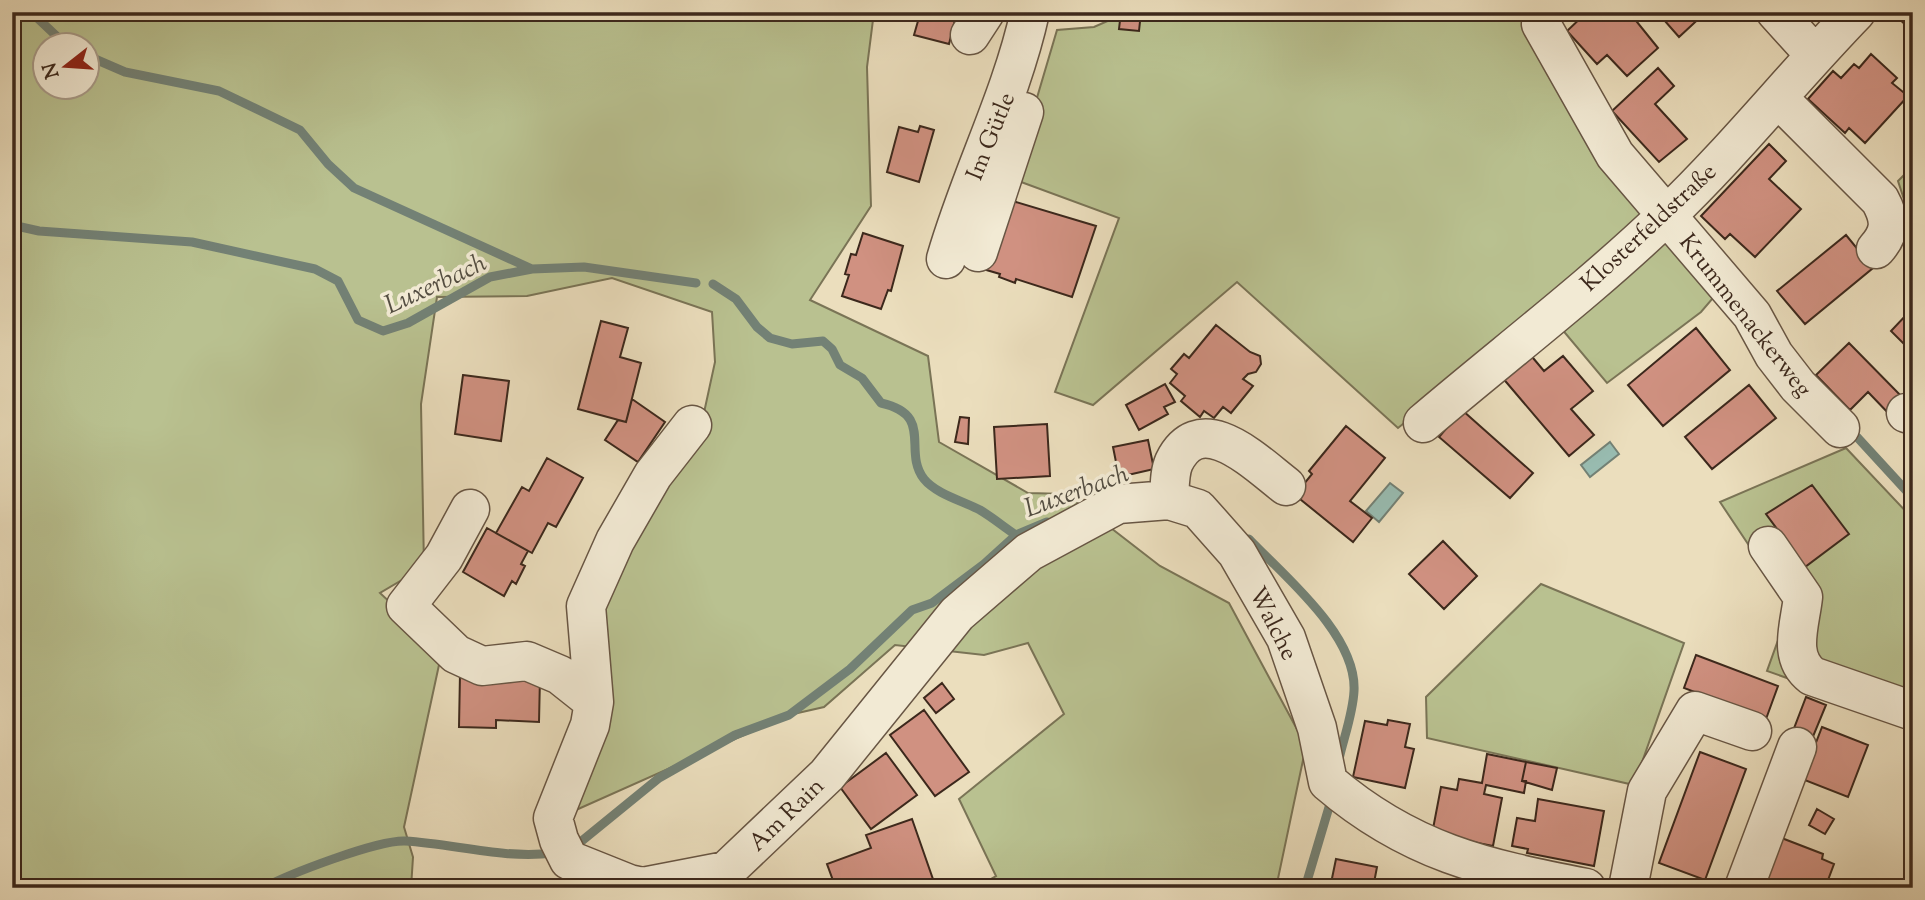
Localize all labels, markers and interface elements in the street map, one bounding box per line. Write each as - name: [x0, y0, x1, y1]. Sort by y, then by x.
- north arrow: [32, 32, 102, 102]
- text: N: [37, 59, 67, 81]
- street label: Im Gütle: [959, 88, 1025, 186]
- street label: Klosterfeldstraße: [1574, 156, 1725, 301]
- street label: Krummenackerweg: [1670, 227, 1819, 405]
- water label: Luxerbach: [379, 245, 493, 325]
- water label: Luxerbach: [1020, 456, 1135, 528]
- street label: Walche: [1239, 581, 1305, 667]
- street label: Am Rain: [742, 771, 833, 860]

